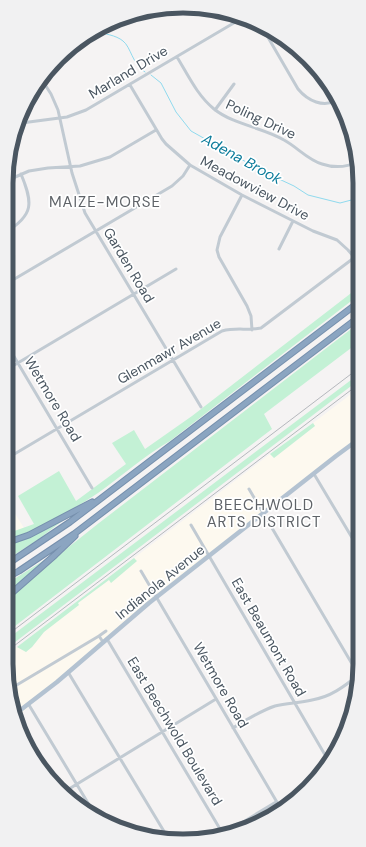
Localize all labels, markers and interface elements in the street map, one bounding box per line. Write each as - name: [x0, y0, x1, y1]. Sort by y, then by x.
- street label: Marland Drive: [85, 41, 171, 103]
- street label: Poling Drive: [223, 95, 299, 143]
- water label: Adena Brook: [198, 128, 286, 189]
- street label: Meadowview Drive: [197, 152, 313, 224]
- district label: MAIZE-MORSE: [49, 192, 161, 212]
- street label: Garden Road: [100, 224, 158, 306]
- street label: Glenmawr Avenue: [114, 314, 224, 388]
- street label: Wetmore Road: [21, 353, 85, 445]
- district label: BEECHWOLD ARTS DISTRICT: [207, 495, 321, 532]
- street label: Indianola Avenue: [112, 541, 208, 623]
- street label: East Beaumont Road: [228, 574, 310, 700]
- street label: Wetmore Road: [189, 639, 253, 731]
- street label: East Beechwold Boulevard: [123, 653, 227, 809]

